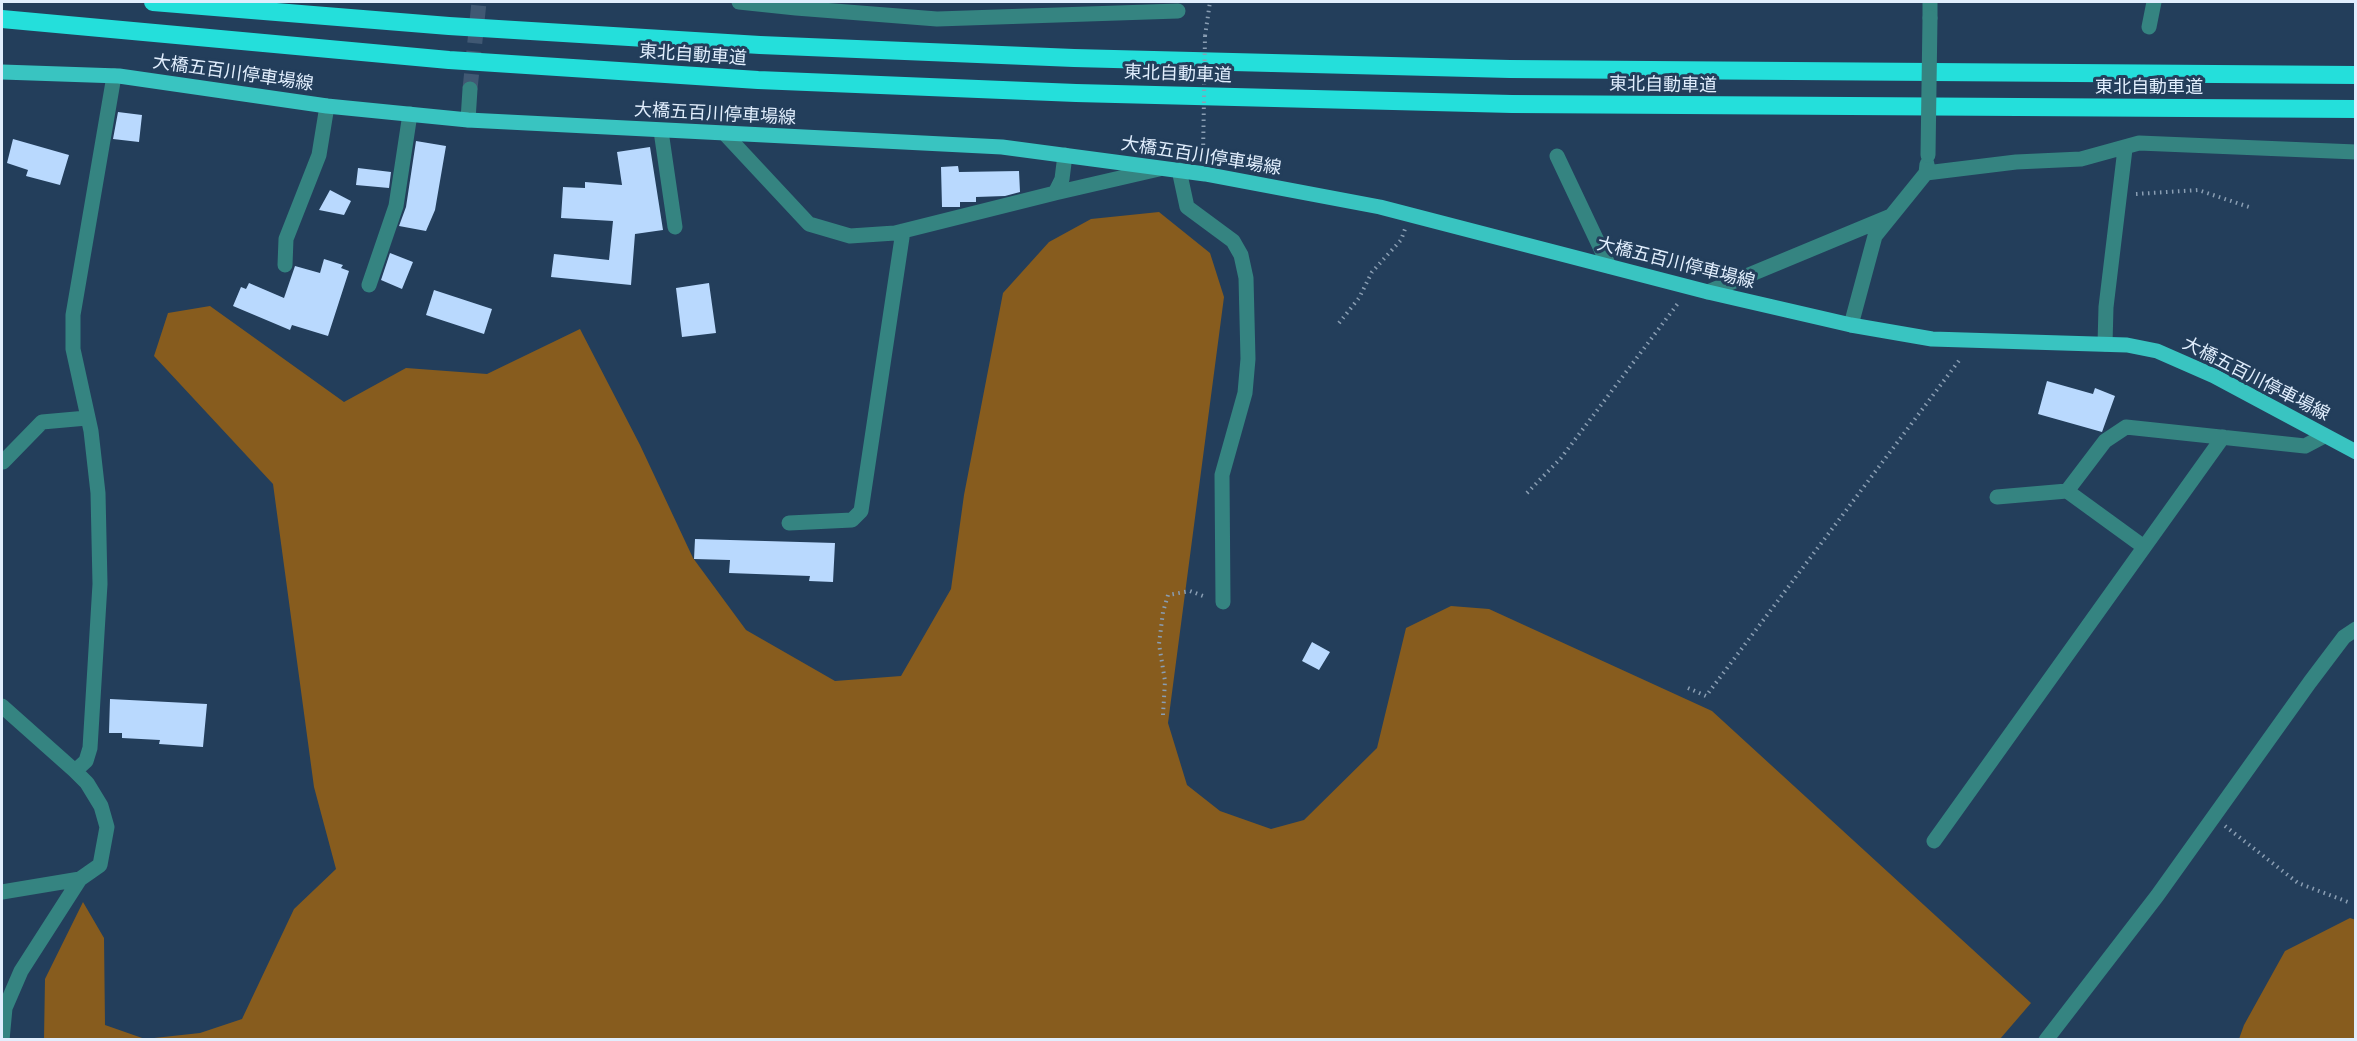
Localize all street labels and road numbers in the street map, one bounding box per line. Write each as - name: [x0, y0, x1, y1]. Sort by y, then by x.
- street label: 東北自動車道: [638, 40, 748, 70]
- street label: 大橋五百川停車場線: [151, 51, 315, 95]
- street label: 東北自動車道: [1124, 61, 1232, 87]
- street label: 東北自動車道: [1609, 73, 1717, 97]
- street label: 東北自動車道: [2095, 77, 2203, 99]
- street label: 大橋五百川停車場線: [634, 99, 796, 129]
- street label: 大橋五百川停車場線: [1119, 133, 1283, 179]
- street label: 大橋五百川停車場線: [1595, 233, 1757, 293]
- street label: 大橋五百川停車場線: [2179, 333, 2333, 425]

